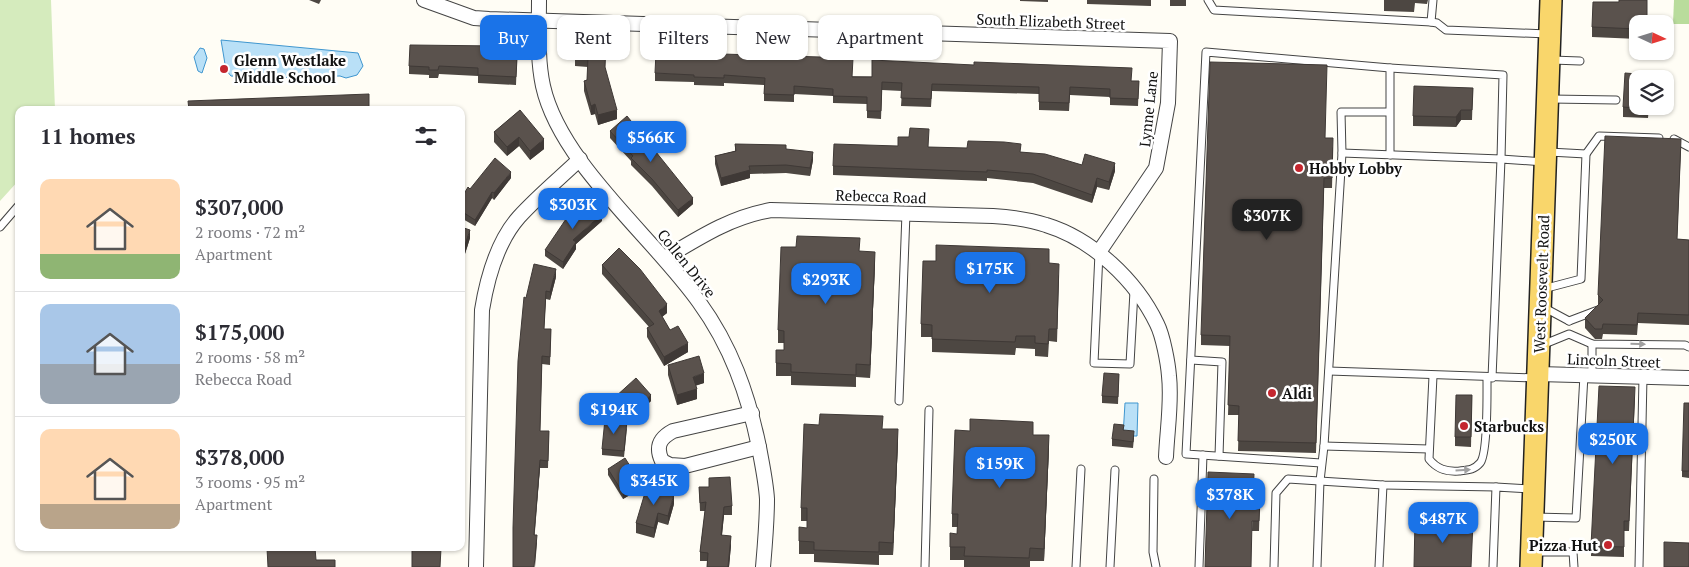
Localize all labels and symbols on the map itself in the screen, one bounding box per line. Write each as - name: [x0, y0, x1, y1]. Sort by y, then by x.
- street label: South Elizabeth Street: [976, 8, 1126, 34]
- north arrow: [1629, 15, 1674, 60]
- place label: Glenn Westlake Middle School: [234, 50, 346, 87]
- marker: Glenn Westlake Middle School: [218, 63, 230, 75]
- street label: Lynne Lane: [1134, 70, 1162, 148]
- pin: $566K: [616, 120, 686, 163]
- place label: Hobby Lobby: [1309, 158, 1403, 178]
- marker: Hobby Lobby: [1293, 162, 1305, 174]
- street label: Rebecca Road: [835, 184, 927, 208]
- pin: $303K: [538, 188, 608, 230]
- pin: $307K: [1232, 198, 1302, 241]
- street label: West Roosevelt Road: [1529, 215, 1553, 353]
- street label: Collen Drive: [653, 225, 721, 301]
- pin: $175K: [955, 252, 1025, 294]
- pin: $293K: [791, 262, 861, 305]
- one-way arrow: [1631, 340, 1647, 348]
- street label: Lincoln Street: [1567, 348, 1662, 372]
- place label: Aldi: [1282, 383, 1312, 403]
- marker: Aldi: [1266, 387, 1278, 399]
- pin: $194K: [579, 392, 649, 435]
- place label: Starbucks: [1474, 416, 1544, 436]
- marker: Starbucks: [1458, 420, 1470, 432]
- pin: $250K: [1578, 422, 1648, 465]
- pin: $159K: [965, 446, 1035, 489]
- pin: $345K: [619, 464, 689, 506]
- one-way arrow: [1455, 466, 1471, 474]
- pin: $378K: [1195, 478, 1265, 520]
- pin: $487K: [1408, 502, 1478, 544]
- place label: Pizza Hut: [1529, 535, 1598, 555]
- marker: Pizza Hut: [1602, 539, 1614, 551]

